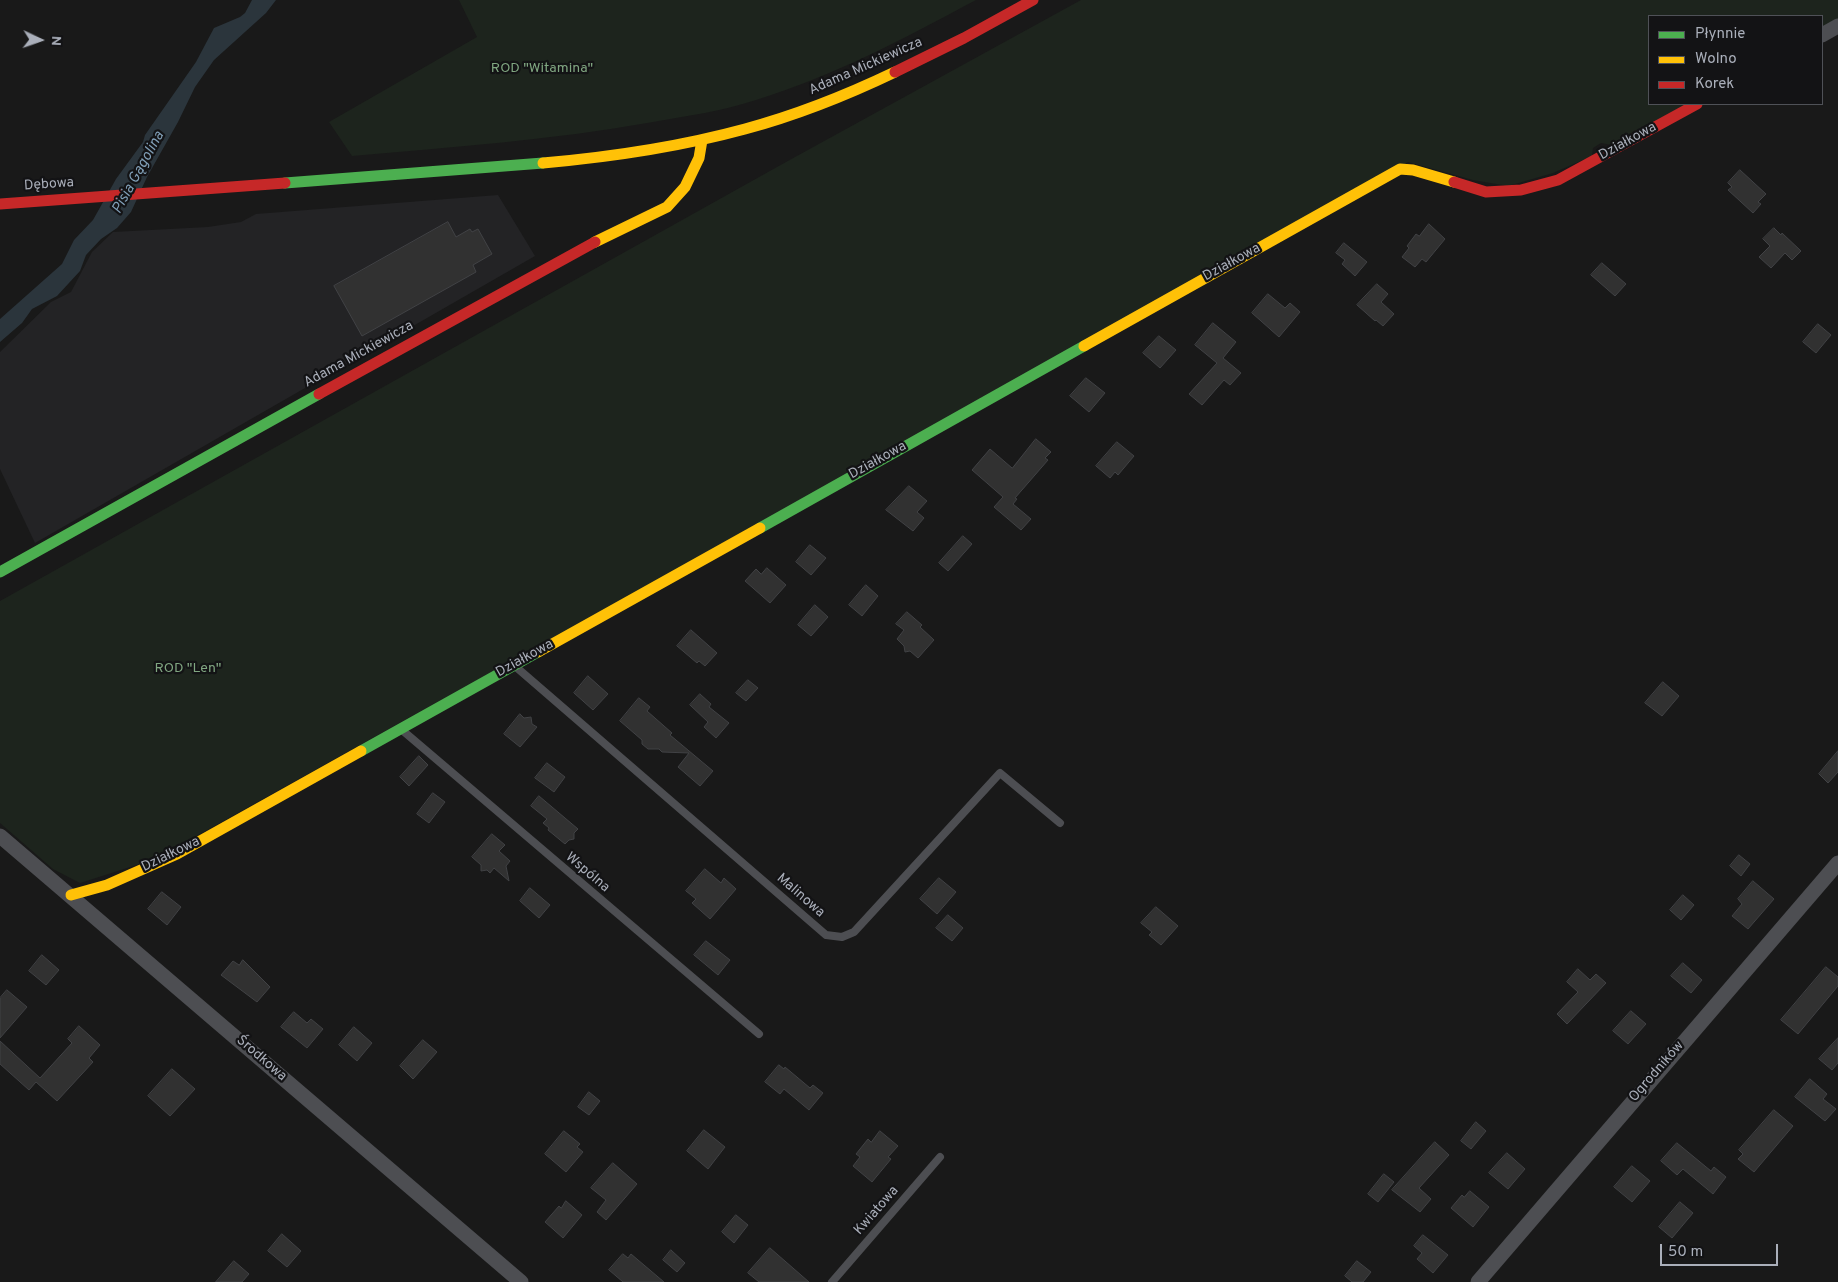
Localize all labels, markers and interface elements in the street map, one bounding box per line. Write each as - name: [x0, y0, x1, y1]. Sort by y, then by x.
- north arrow: [15, 15, 65, 65]
- legend: [1648, 15, 1823, 105]
- text: Płynnie: [1695, 25, 1745, 44]
- street label: Adama Mickiewicza: [807, 34, 925, 100]
- text: N: [47, 35, 64, 46]
- text: Wolno: [1695, 50, 1737, 69]
- park label: ROD "Witamina": [491, 61, 593, 77]
- text: Korek: [1695, 75, 1734, 94]
- street label: Działkowa: [1596, 119, 1660, 165]
- water label: Pisia Gągolina: [109, 129, 169, 217]
- street label: Dębowa: [24, 175, 74, 195]
- street label: Działkowa: [1200, 240, 1264, 286]
- street label: Adama Mickiewicza: [301, 318, 417, 392]
- street label: Działkowa: [846, 438, 910, 484]
- street label: Działkowa: [493, 636, 557, 682]
- park label: ROD "Len": [155, 661, 221, 677]
- street label: Działkowa: [139, 834, 203, 876]
- street label: Wspólna: [561, 850, 613, 896]
- street label: Malinowa: [772, 870, 828, 922]
- street label: Środkowa: [232, 1033, 290, 1085]
- street label: Ogrodników: [1626, 1038, 1688, 1106]
- street label: Kwiatowa: [851, 1183, 903, 1239]
- scale bar: [1663, 1234, 1780, 1266]
- text: 50 m: [1668, 1243, 1703, 1262]

